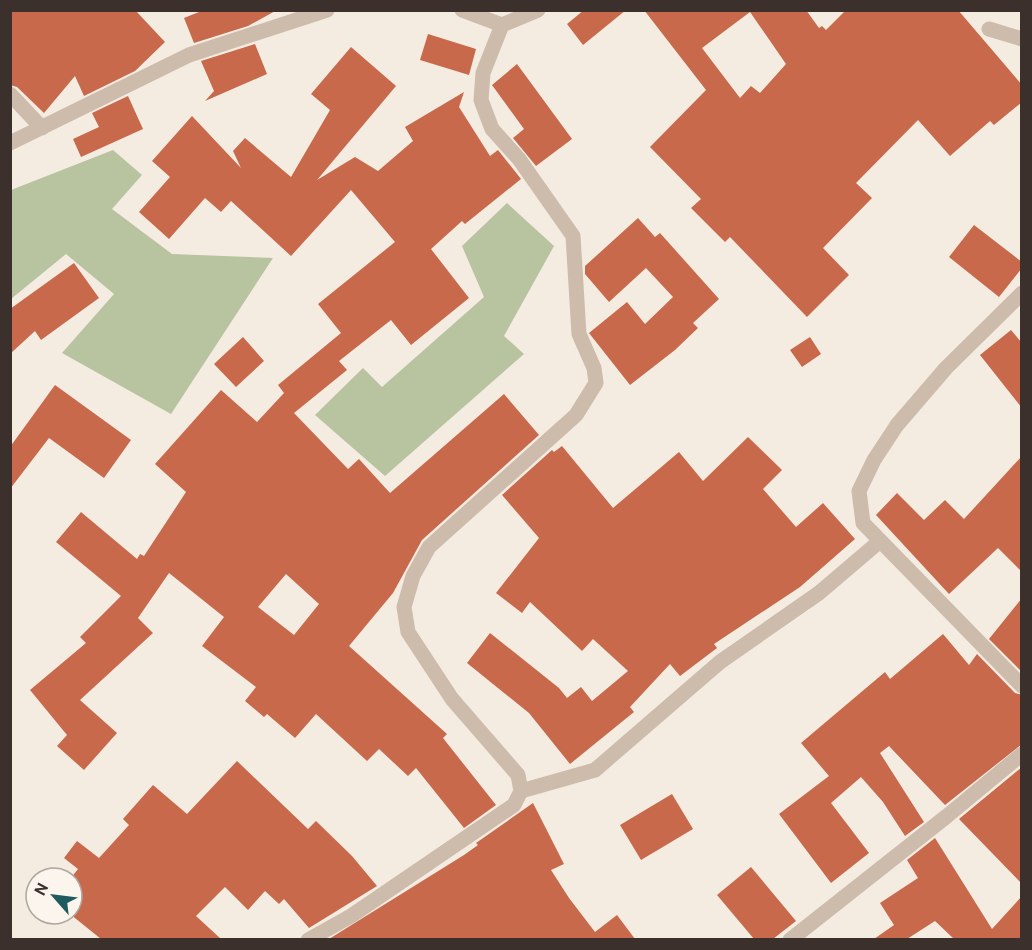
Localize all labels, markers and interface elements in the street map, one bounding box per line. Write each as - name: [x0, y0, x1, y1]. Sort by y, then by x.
- north arrow: [24, 866, 84, 926]
- text: N: [30, 880, 52, 899]

